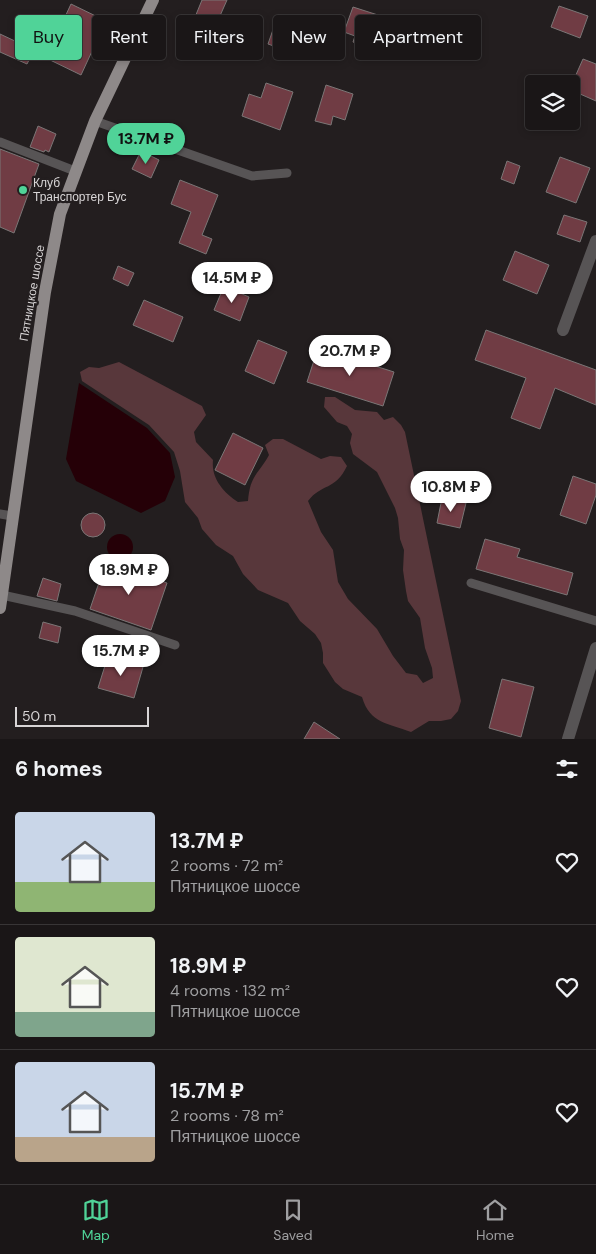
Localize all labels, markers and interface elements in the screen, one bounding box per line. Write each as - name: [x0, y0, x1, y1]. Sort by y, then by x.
- chip: Buy: [15, 15, 82, 60]
- chip: Rent: [92, 15, 166, 60]
- chip: Filters: [176, 15, 263, 60]
- chip: New: [273, 15, 345, 60]
- chip: Apartment: [355, 15, 481, 60]
- map controls: [525, 75, 580, 130]
- button: layers: [525, 75, 580, 130]
- pin: 13.7M ₽: [100, 122, 192, 165]
- text: 13.7M ₽: [118, 128, 174, 149]
- place label: Клуб Транспортер Бус: [33, 175, 127, 205]
- marker: Клуб Транспортер Бус: [17, 184, 29, 196]
- street label: Пятницкое шоссе: [16, 243, 48, 343]
- pin: 14.5M ₽: [186, 262, 278, 304]
- text: 14.5M ₽: [203, 267, 261, 288]
- pin: 20.7M ₽: [304, 334, 396, 377]
- text: 20.7M ₽: [320, 340, 380, 361]
- pin: 10.8M ₽: [405, 470, 497, 513]
- text: 10.8M ₽: [421, 476, 481, 497]
- pin: 18.9M ₽: [83, 554, 175, 596]
- text: 18.9M ₽: [100, 559, 158, 580]
- pin: 15.7M ₽: [75, 634, 167, 677]
- text: 15.7M ₽: [93, 640, 149, 661]
- scale bar: [15, 704, 149, 727]
- text: 50 m: [22, 707, 56, 725]
- text: 6 homes: [15, 755, 103, 783]
- icon: filters: [553, 755, 581, 783]
- text: 13.7M ₽: [170, 827, 244, 855]
- icon: home: [55, 832, 115, 892]
- icon: heart: [553, 848, 581, 876]
- text: 2 rooms · 72 m²: [170, 855, 283, 876]
- text: Пятницкое шоссе: [170, 876, 300, 897]
- text: 18.9M ₽: [170, 952, 246, 980]
- icon: home: [55, 957, 115, 1017]
- icon: heart: [553, 973, 581, 1001]
- text: 4 rooms · 132 m²: [170, 980, 290, 1001]
- text: Пятницкое шоссе: [170, 1001, 300, 1022]
- text: 15.7M ₽: [170, 1077, 244, 1105]
- icon: home: [55, 1082, 115, 1142]
- icon: heart: [553, 1098, 581, 1126]
- text: 2 rooms · 78 m²: [170, 1105, 284, 1126]
- text: Пятницкое шоссе: [170, 1126, 300, 1147]
- tab: Map: [82, 1196, 110, 1244]
- tab: Saved: [273, 1196, 313, 1244]
- tab: Home: [476, 1196, 514, 1244]

